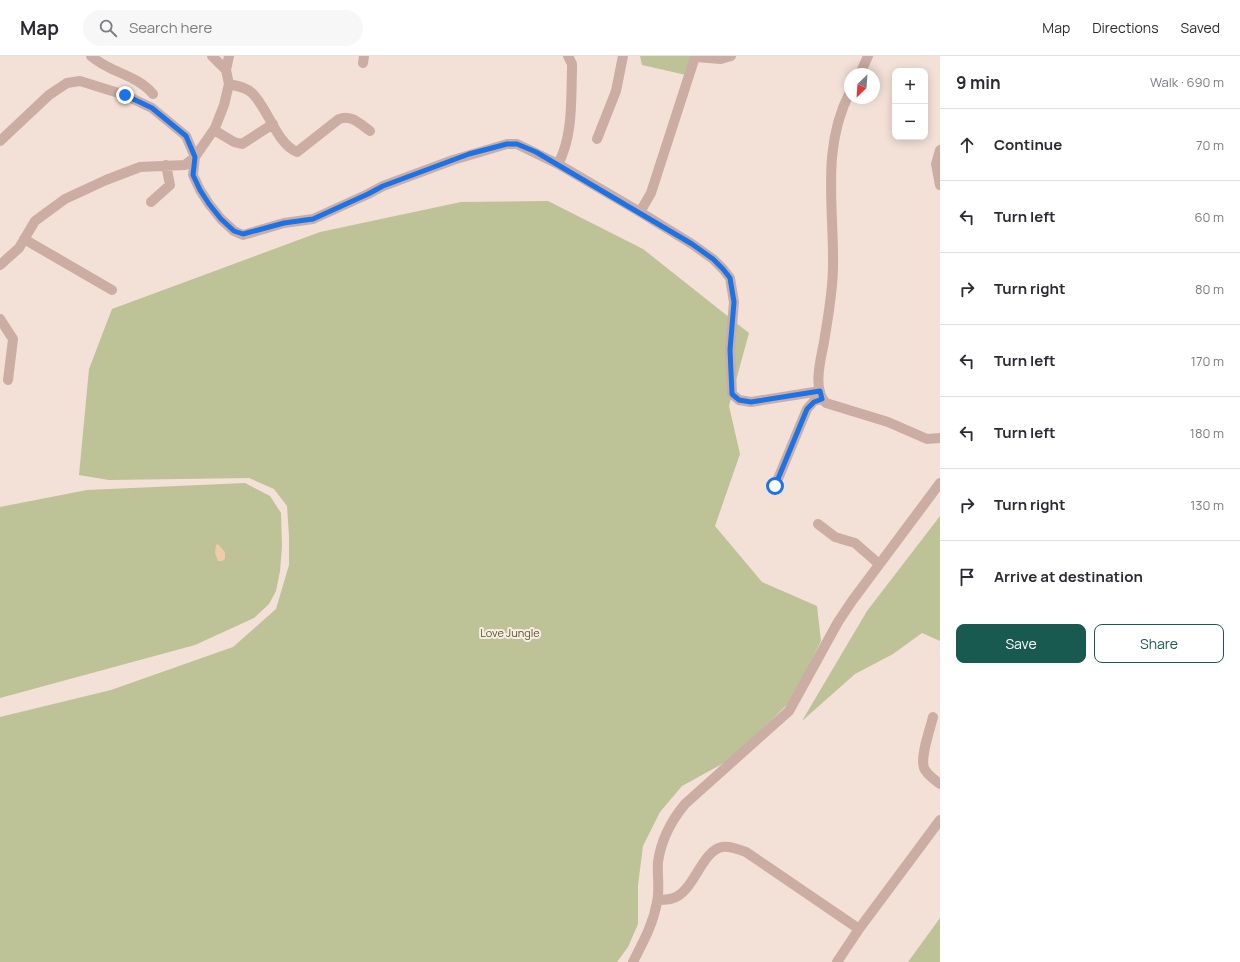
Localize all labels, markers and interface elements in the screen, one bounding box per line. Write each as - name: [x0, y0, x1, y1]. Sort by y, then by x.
- search box: [83, 10, 363, 46]
- text: Map: [20, 15, 59, 41]
- icon: search: [97, 17, 119, 39]
- text: Search here: [129, 17, 212, 38]
- text: Map: [1042, 18, 1070, 37]
- text: Directions: [1092, 18, 1159, 37]
- text: Saved: [1181, 18, 1220, 37]
- north arrow: [844, 68, 880, 104]
- map controls: [892, 68, 928, 140]
- button: +: [892, 68, 928, 104]
- text: 9 min: [956, 71, 1001, 94]
- text: Walk · 690 m: [1150, 73, 1224, 91]
- route end: [116, 86, 134, 104]
- button: −: [892, 104, 928, 140]
- icon: ahead: [956, 134, 978, 156]
- text: Continue: [994, 134, 1062, 155]
- text: 70 m: [1196, 136, 1224, 154]
- icon: left: [956, 206, 978, 228]
- text: Turn left: [994, 206, 1056, 227]
- text: 60 m: [1194, 208, 1224, 226]
- icon: right: [956, 278, 978, 300]
- text: Turn right: [994, 278, 1065, 299]
- text: 80 m: [1195, 280, 1224, 298]
- icon: left: [956, 350, 978, 372]
- text: Turn left: [994, 350, 1056, 371]
- text: 170 m: [1191, 352, 1224, 370]
- icon: left: [956, 422, 978, 444]
- text: Turn left: [994, 422, 1056, 443]
- text: 180 m: [1190, 424, 1224, 442]
- route start: [766, 477, 784, 495]
- icon: right: [956, 494, 978, 516]
- text: Turn right: [994, 494, 1065, 515]
- text: 130 m: [1190, 496, 1224, 514]
- icon: arrive: [956, 566, 978, 588]
- text: Arrive at destination: [994, 566, 1143, 587]
- button: Save: [956, 624, 1086, 663]
- button: Share: [1094, 624, 1224, 663]
- park label: Love Jungle: [480, 625, 540, 640]

